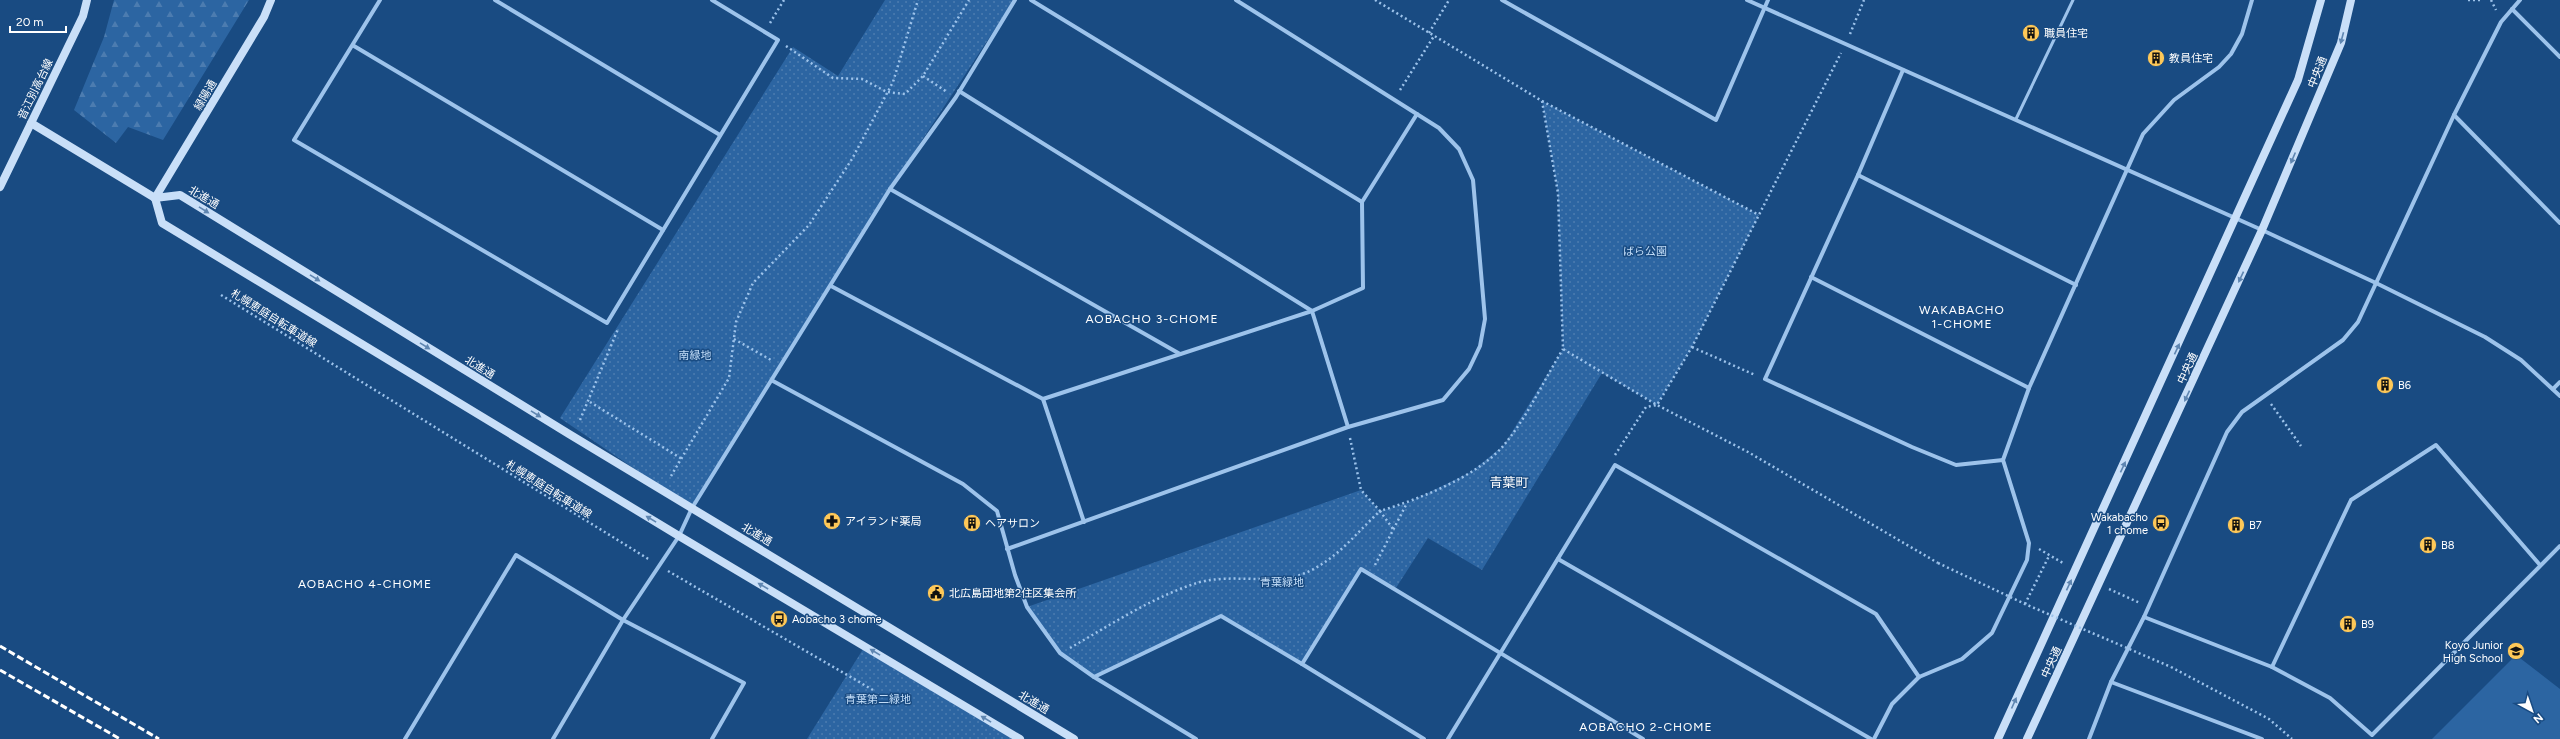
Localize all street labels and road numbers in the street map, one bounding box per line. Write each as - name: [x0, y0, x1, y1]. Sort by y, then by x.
- street label: 中央通: [2305, 54, 2330, 90]
- street label: 音江別高台線: [15, 57, 56, 122]
- street label: 緑陽通: [191, 78, 219, 113]
- street label: 北進通: [186, 183, 221, 211]
- street label: 札幌恵庭自転車道線: [228, 287, 319, 350]
- street label: 中央通: [2175, 351, 2200, 386]
- street label: 北進通: [462, 353, 497, 382]
- street label: 札幌恵庭自転車道線: [503, 458, 594, 521]
- street label: 北進通: [739, 520, 774, 548]
- street label: 中央通: [2039, 645, 2064, 680]
- street label: 北進通: [1016, 688, 1051, 716]

